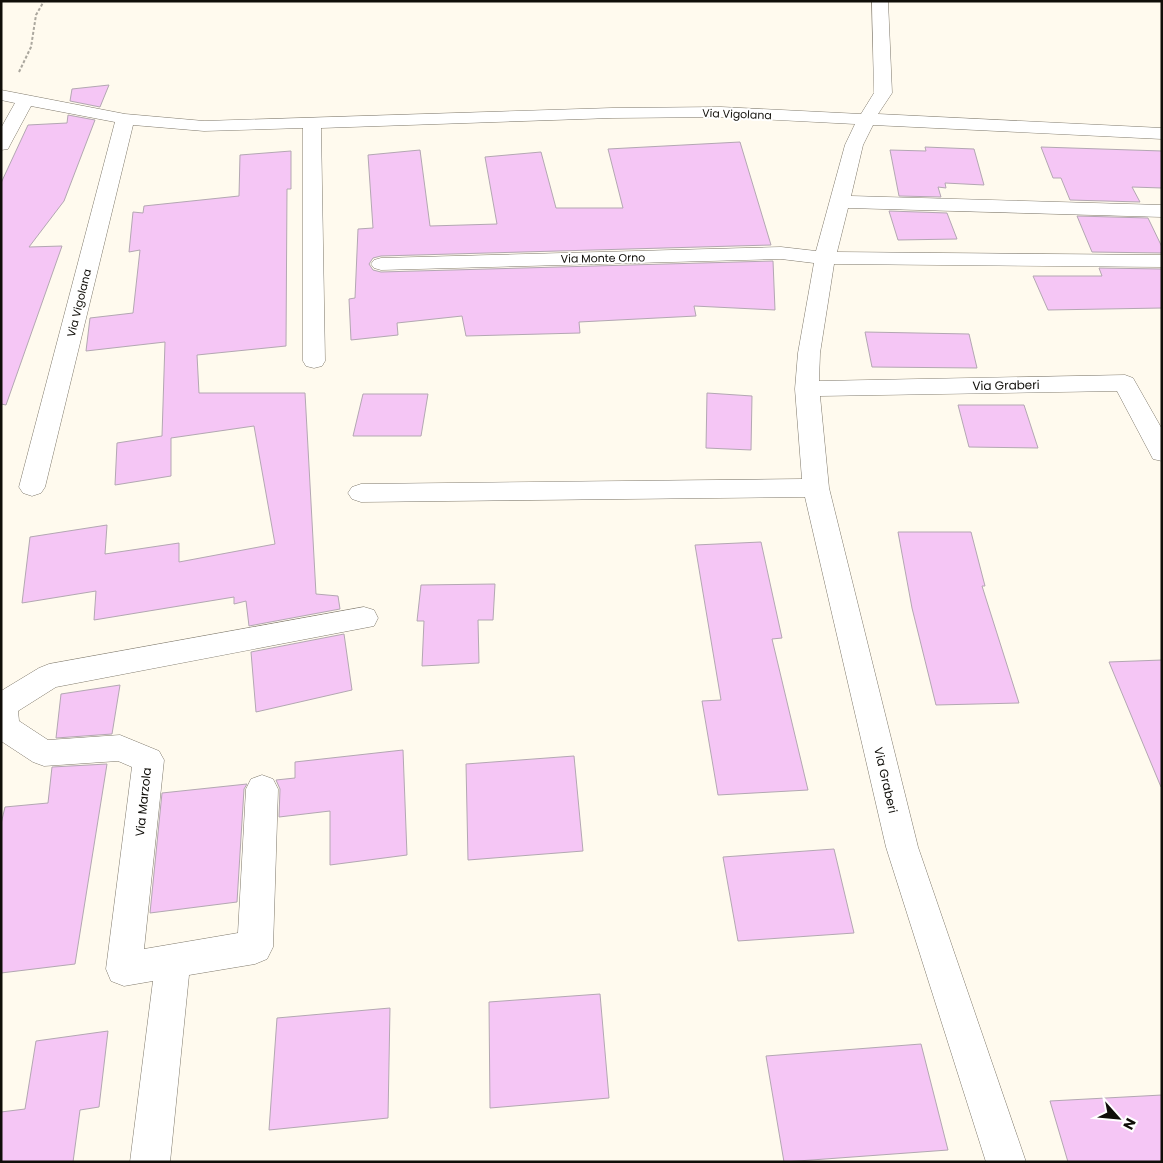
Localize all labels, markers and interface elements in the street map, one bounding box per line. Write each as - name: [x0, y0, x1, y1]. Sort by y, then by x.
- street label: Via Vigolana: [702, 105, 772, 123]
- street label: Via Monte Orno: [561, 249, 645, 267]
- street label: Via Vigolana: [63, 267, 95, 339]
- street label: Via Graberi: [972, 376, 1040, 394]
- street label: Via Graberi: [870, 745, 902, 815]
- street label: Via Marzola: [131, 767, 155, 837]
- north arrow: [1093, 1093, 1143, 1143]
- text: N: [1118, 1115, 1141, 1133]

